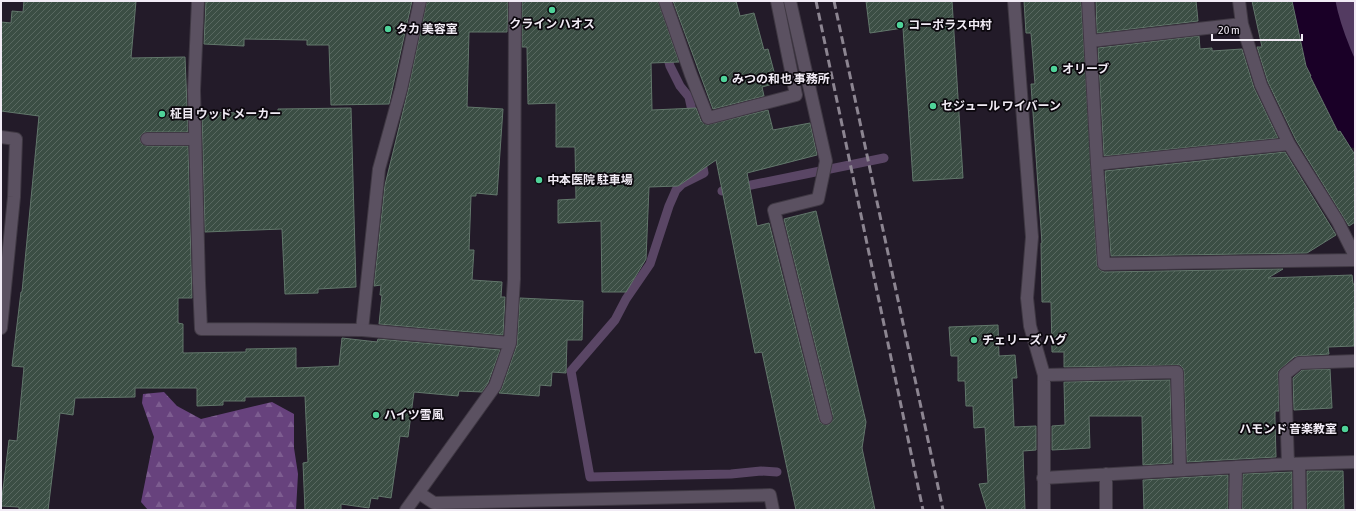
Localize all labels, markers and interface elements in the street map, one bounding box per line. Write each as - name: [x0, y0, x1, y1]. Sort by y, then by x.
- marker: クライン ハオス: [547, 5, 557, 15]
- scale bar: [1212, 16, 1302, 42]
- place label: クライン ハオス: [509, 17, 595, 31]
- place label: コーポラス中村: [908, 18, 992, 32]
- marker: コーポラス中村: [895, 20, 905, 30]
- place label: タカ 美容室: [396, 22, 458, 36]
- text: 20 m: [1218, 23, 1240, 37]
- marker: タカ 美容室: [383, 24, 393, 34]
- place label: オリーブ: [1062, 62, 1109, 76]
- marker: オリーブ: [1049, 64, 1059, 74]
- place label: みつの和也 事務所: [732, 72, 830, 86]
- marker: みつの和也 事務所: [719, 74, 729, 84]
- place label: セジュール ワイバーン: [941, 99, 1061, 113]
- marker: セジュール ワイバーン: [928, 101, 938, 111]
- place label: 柾目 ウッド メーカー: [170, 107, 281, 121]
- marker: 柾目 ウッド メーカー: [157, 109, 167, 119]
- place label: 中本医院 駐車場: [547, 173, 633, 187]
- marker: 中本医院 駐車場: [534, 175, 544, 185]
- place label: チェリーズ ハグ: [982, 333, 1067, 347]
- marker: チェリーズ ハグ: [969, 335, 979, 345]
- place label: ハイツ雪風: [384, 408, 444, 422]
- marker: ハイツ雪風: [371, 410, 381, 420]
- place label: ハモンド 音楽教室: [1239, 422, 1337, 436]
- marker: ハモンド 音楽教室: [1340, 424, 1350, 434]

